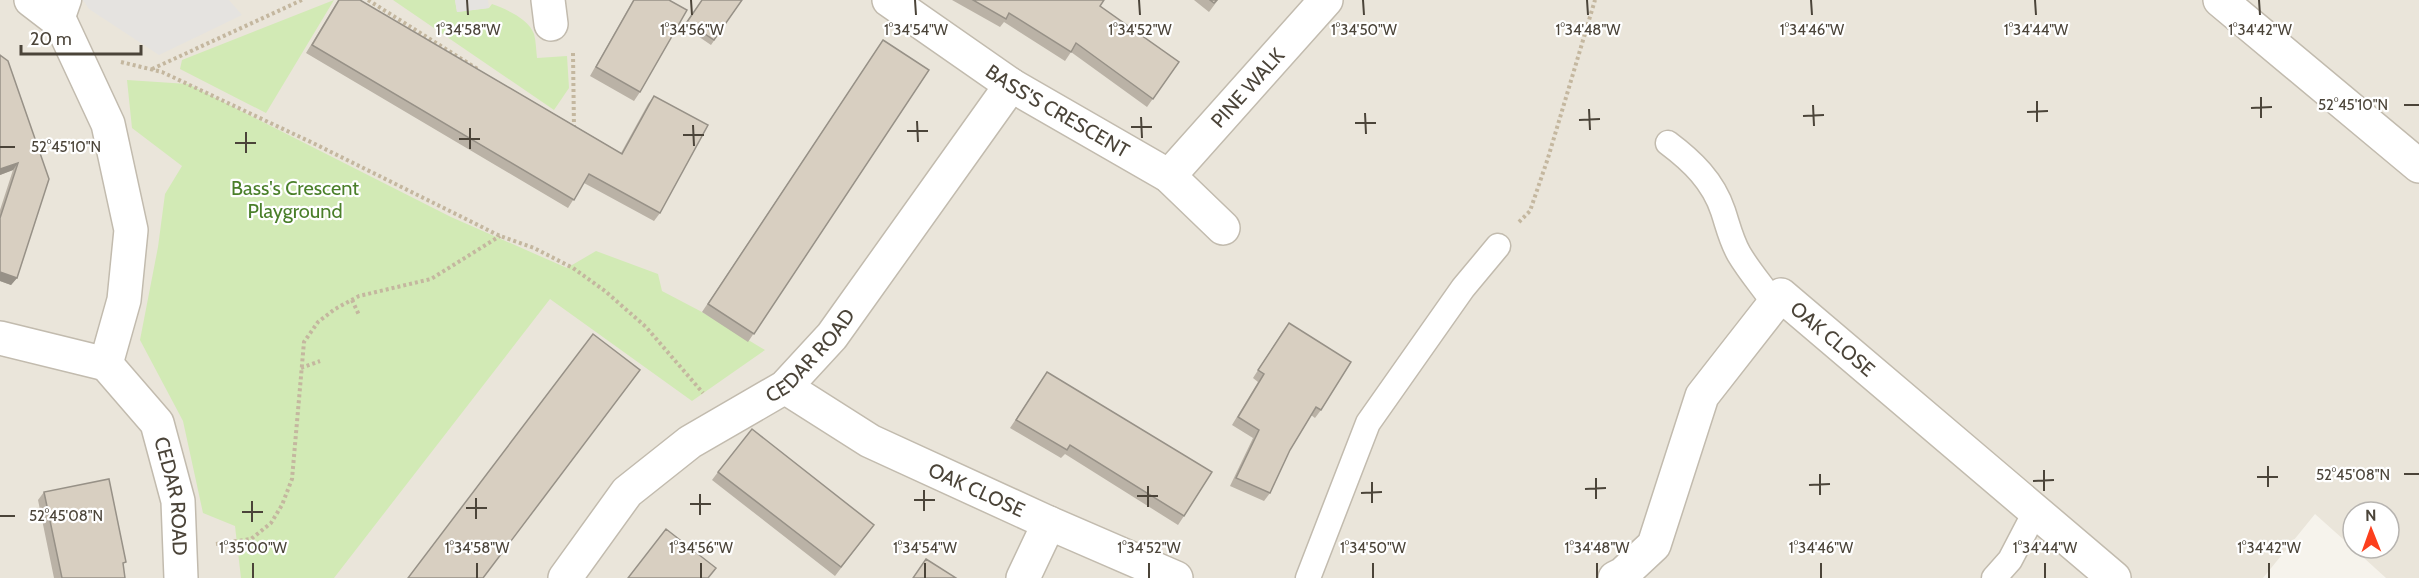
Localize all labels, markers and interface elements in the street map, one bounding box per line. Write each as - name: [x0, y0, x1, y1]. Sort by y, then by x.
- scale bar: [21, 18, 141, 56]
- text: 1°34'58"W: [436, 21, 501, 39]
- text: 1°34'56"W: [660, 21, 725, 39]
- text: 1°34'54"W: [884, 21, 949, 39]
- text: 1°34'52"W: [1108, 21, 1173, 39]
- text: 1°34'50"W: [1331, 21, 1398, 39]
- text: 1°34'48"W: [1556, 21, 1621, 39]
- text: 1°34'46"W: [1780, 21, 1845, 39]
- text: 1°34'44"W: [2004, 21, 2069, 39]
- text: 1°34'42"W: [2228, 21, 2293, 39]
- text: 20 m: [30, 28, 72, 50]
- street label: PINE WALK: [1206, 43, 1290, 133]
- street label: BASS'S CRESCENT: [981, 59, 1134, 163]
- text: 52°45'10"N: [2318, 96, 2388, 114]
- text: 52°45'10"N: [31, 138, 101, 156]
- park label: Bass's Crescent Playground: [231, 176, 359, 223]
- street label: OAK CLOSE: [1786, 296, 1880, 382]
- street label: CEDAR ROAD: [761, 304, 860, 408]
- street label: CEDAR ROAD: [149, 434, 192, 556]
- street label: OAK CLOSE: [925, 457, 1029, 522]
- text: 52°45'08"N: [2316, 466, 2390, 484]
- north arrow: [2341, 500, 2401, 560]
- text: N: [2365, 506, 2377, 525]
- text: 52°45'08"N: [29, 507, 103, 525]
- text: 1°35'00"W: [219, 539, 288, 557]
- text: 1°34'58"W: [445, 539, 510, 557]
- text: 1°34'56"W: [669, 539, 734, 557]
- text: 1°34'54"W: [893, 539, 958, 557]
- text: 1°34'52"W: [1117, 539, 1182, 557]
- text: 1°34'50"W: [1340, 539, 1407, 557]
- text: 1°34'48"W: [1565, 539, 1630, 557]
- text: 1°34'46"W: [1789, 539, 1854, 557]
- text: 1°34'44"W: [2013, 539, 2078, 557]
- text: 1°34'42"W: [2237, 539, 2302, 557]

